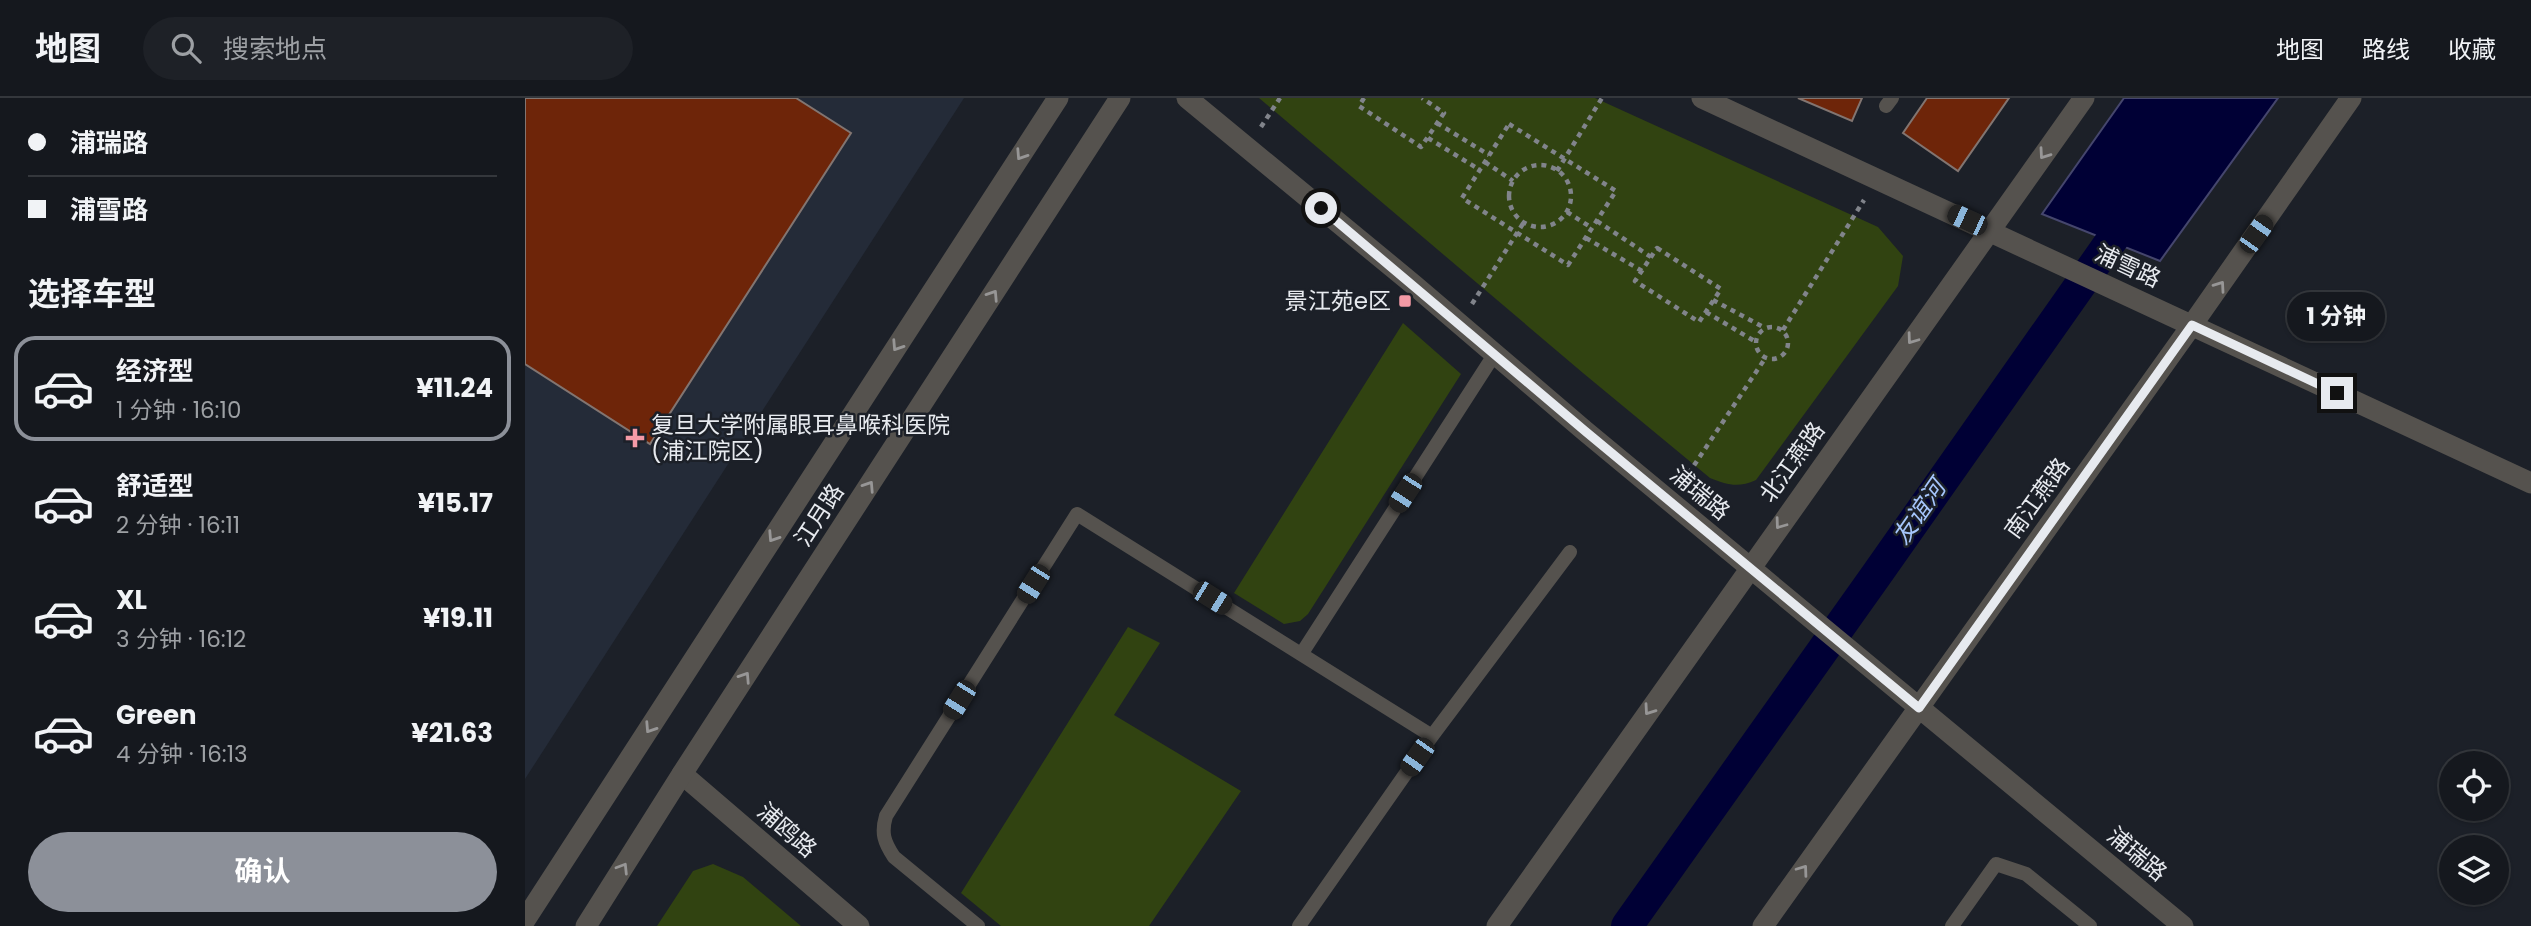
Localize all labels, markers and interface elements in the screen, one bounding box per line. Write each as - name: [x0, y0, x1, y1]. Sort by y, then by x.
- search box: [143, 17, 633, 80]
- text: 地图: [35, 25, 101, 72]
- icon: search: [167, 29, 205, 67]
- text: 搜索地点: [223, 31, 327, 67]
- text: 地图: [2276, 33, 2324, 66]
- text: 路线: [2362, 33, 2410, 66]
- text: 收藏: [2448, 33, 2496, 66]
- text: 浦瑞路: [70, 125, 148, 161]
- one-way arrow: [2040, 146, 2052, 159]
- one-way arrow: [1016, 148, 1029, 161]
- text: 浦雪路: [70, 192, 148, 228]
- route start: [1305, 192, 1337, 224]
- car: [1944, 202, 1991, 238]
- car: [2236, 211, 2277, 257]
- street label: 浦雪路: [2090, 237, 2166, 295]
- text: 选择车型: [28, 271, 156, 316]
- one-way arrow: [2212, 281, 2224, 294]
- place label: 景江苑e区: [1285, 285, 1391, 317]
- one-way arrow: [984, 290, 997, 303]
- callout: 1 分钟: [2288, 292, 2386, 341]
- marker: 景江苑e区: [1397, 293, 1413, 309]
- text: 1 分钟: [2306, 300, 2366, 332]
- one-way arrow: [1908, 331, 1920, 344]
- one-way arrow: [892, 339, 905, 352]
- text: 经济型: [116, 353, 194, 389]
- icon: car: [32, 357, 95, 420]
- text: ¥11.24: [416, 370, 493, 406]
- route end: [2321, 377, 2353, 409]
- text: 1 分钟 · 16:10: [116, 394, 241, 426]
- place label: 复旦大学附属眼耳鼻喉科医院 (浦江院区): [651, 409, 950, 467]
- street label: 北江燕路: [1752, 415, 1832, 509]
- marker: 复旦大学附属眼耳鼻喉科医院 (浦江院区): [625, 428, 645, 448]
- street label: 南江燕路: [1997, 451, 2077, 545]
- street label: 浦瑞路: [1663, 459, 1737, 527]
- text: 舒适型: [116, 468, 194, 504]
- car: [1385, 470, 1426, 516]
- water label: 友谊河: [1885, 470, 1955, 551]
- icon: car: [32, 472, 95, 535]
- street label: 江月路: [787, 477, 851, 553]
- one-way arrow: [861, 480, 874, 493]
- text: ¥15.17: [418, 485, 493, 521]
- text: 2 分钟 · 16:11: [116, 509, 240, 541]
- one-way arrow: [1776, 516, 1788, 529]
- one-way arrow: [769, 529, 782, 542]
- car: [1013, 561, 1054, 607]
- car: [1189, 578, 1236, 618]
- text: XL: [116, 582, 147, 618]
- icon: car: [32, 587, 95, 650]
- text: ¥19.11: [423, 600, 493, 636]
- text: 3 分钟 · 16:12: [116, 623, 246, 655]
- one-way arrow: [737, 671, 750, 684]
- car: [939, 677, 980, 723]
- text: Green: [116, 697, 197, 733]
- icon: car: [32, 702, 95, 765]
- one-way arrow: [1645, 702, 1657, 715]
- text: ¥21.63: [411, 715, 493, 751]
- one-way arrow: [645, 720, 658, 733]
- car: [1397, 734, 1438, 780]
- text: 4 分钟 · 16:13: [116, 738, 248, 770]
- map controls: [2439, 751, 2509, 905]
- button: locate: [2439, 751, 2509, 821]
- street label: 浦鸥路: [750, 795, 824, 865]
- street label: 浦瑞路: [2100, 820, 2174, 888]
- button: 确认: [28, 832, 497, 912]
- button: layers: [2439, 835, 2509, 905]
- one-way arrow: [614, 863, 627, 876]
- one-way arrow: [1795, 866, 1807, 878]

